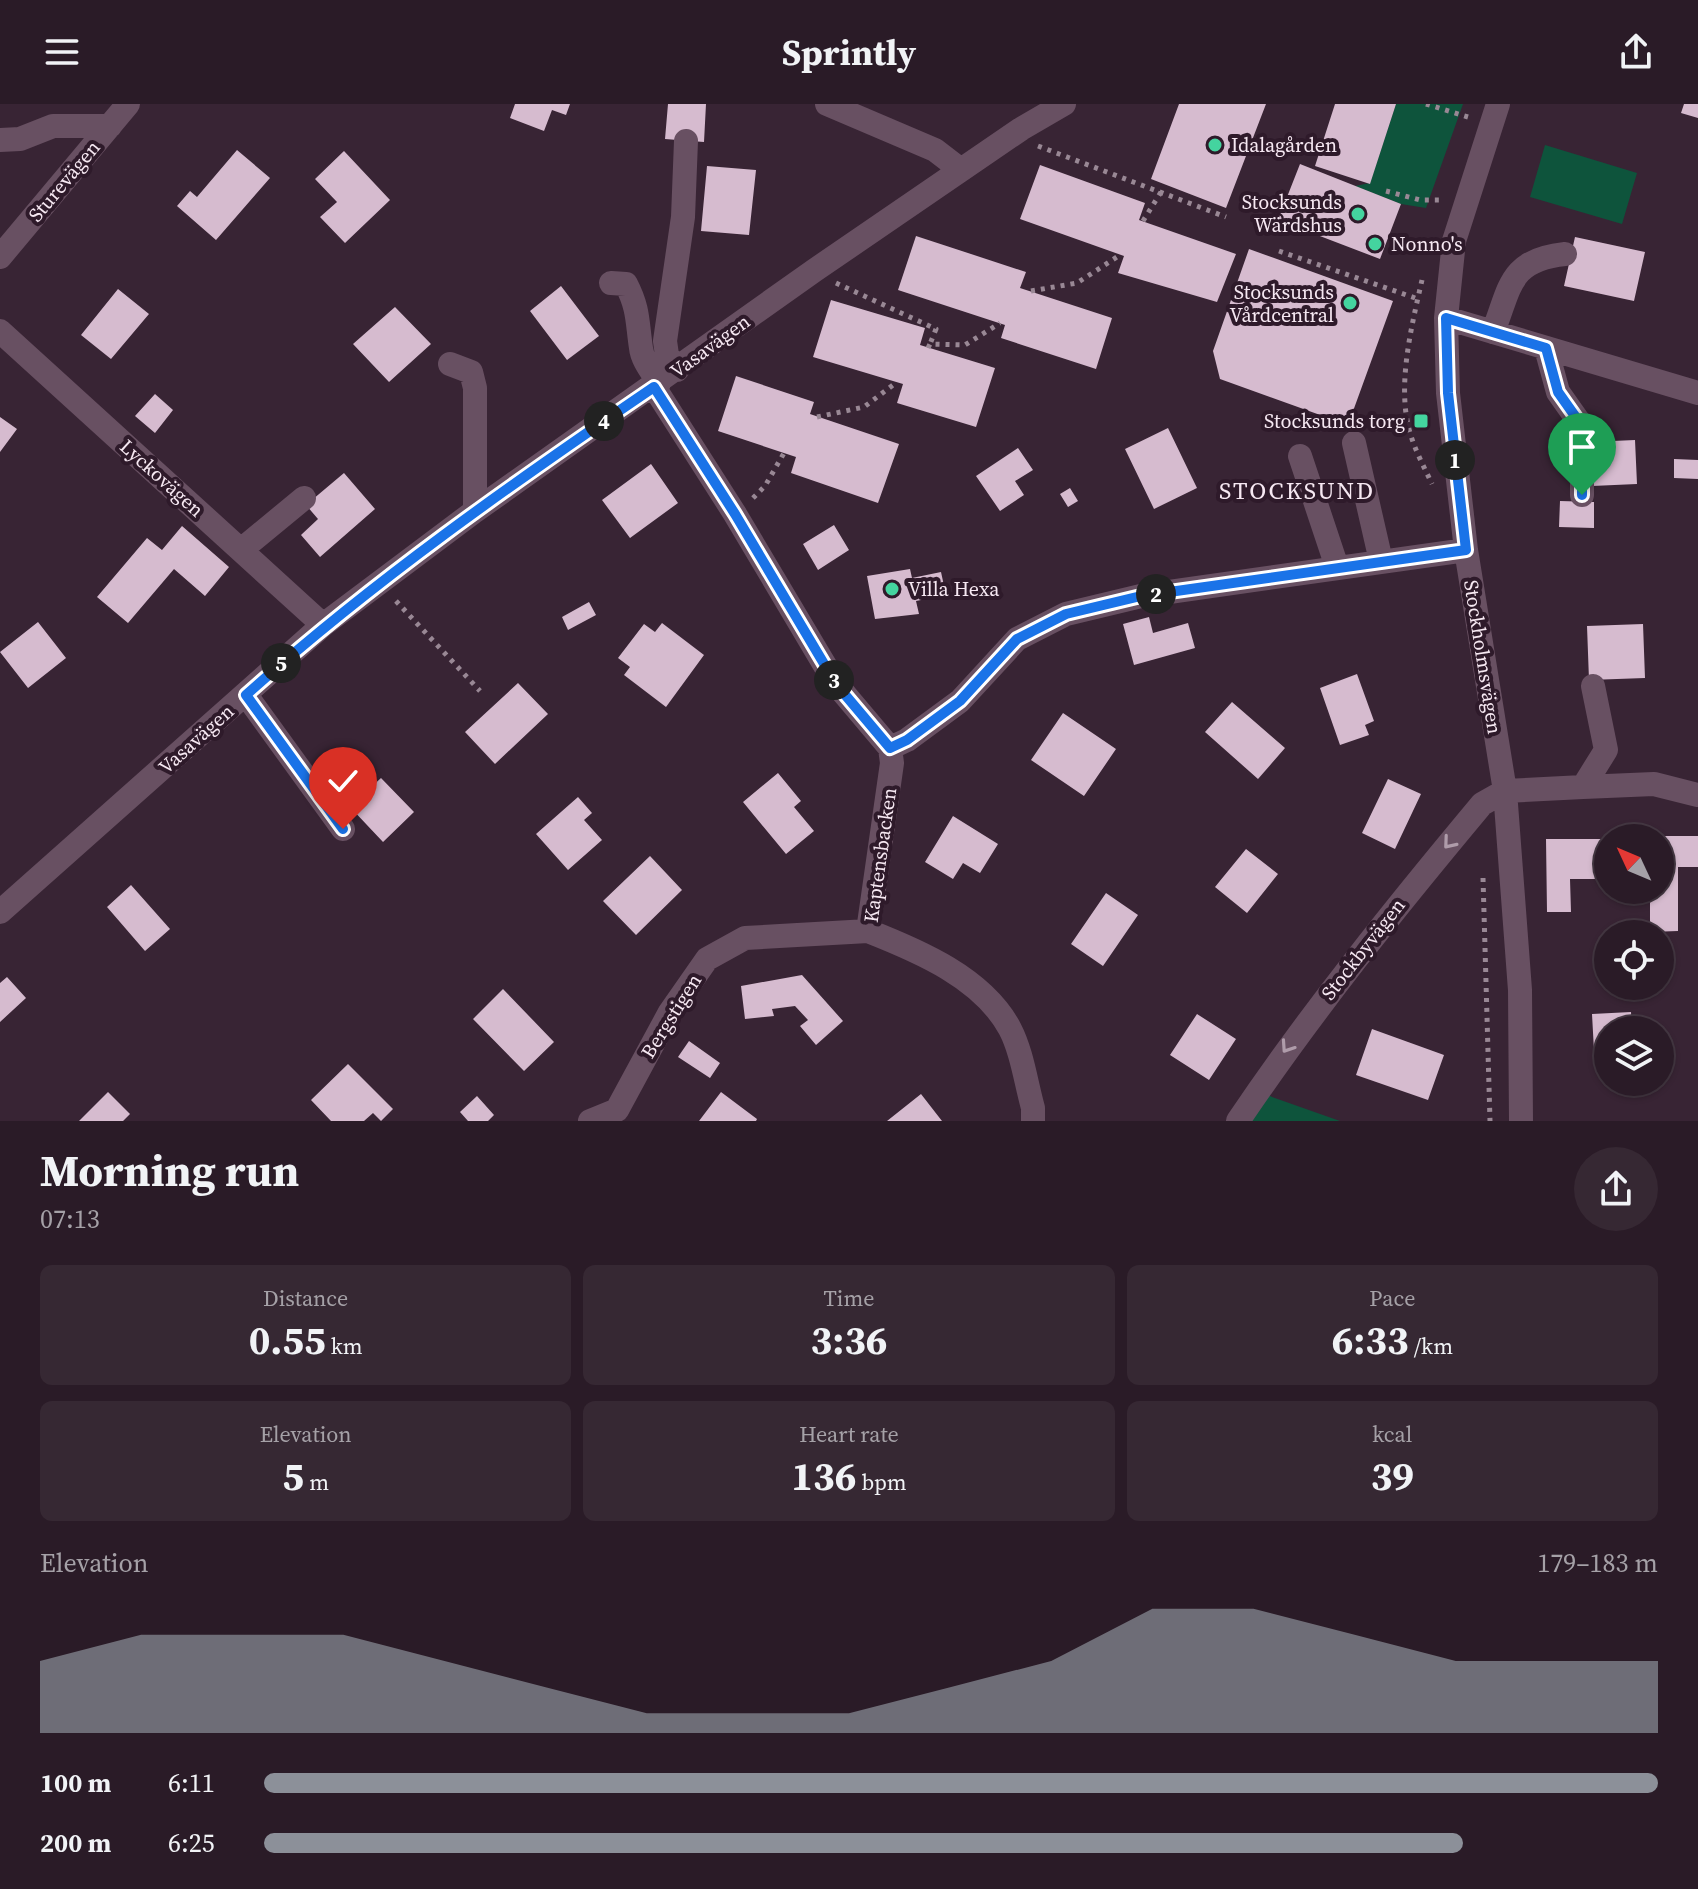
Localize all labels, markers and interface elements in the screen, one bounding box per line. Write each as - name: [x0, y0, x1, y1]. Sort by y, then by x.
- text: Sprintly: [782, 28, 916, 77]
- icon: menu: [40, 30, 84, 74]
- icon: share: [1614, 30, 1658, 74]
- place label: Idalagården: [1231, 131, 1337, 159]
- street label: Sturevägen: [22, 134, 106, 228]
- marker: Idalagården: [1206, 136, 1224, 154]
- place label: Stocksunds Wärdshus: [1242, 188, 1342, 239]
- marker: Stocksunds Wärdshus: [1349, 205, 1367, 223]
- place label: Nonno's: [1391, 230, 1463, 258]
- marker: Nonno's: [1366, 235, 1384, 253]
- place label: Stocksunds Vårdcentral: [1230, 278, 1334, 329]
- marker: Stocksunds Vårdcentral: [1341, 294, 1359, 312]
- street label: Vasavägen: [664, 307, 756, 385]
- pin: 4: [584, 401, 624, 441]
- text: 4: [598, 406, 610, 436]
- place label: Stocksunds torg: [1264, 407, 1405, 435]
- marker: Stocksunds torg: [1412, 412, 1430, 430]
- pin: [1548, 413, 1616, 495]
- icon: arrive: [1560, 425, 1604, 469]
- street label: Lyckovägen: [114, 433, 210, 523]
- pin: 1: [1435, 440, 1475, 480]
- text: 1: [1449, 445, 1461, 475]
- district label: STOCKSUND: [1219, 474, 1375, 507]
- pin: 2: [1136, 574, 1176, 614]
- place label: Villa Hexa: [908, 575, 1000, 603]
- street label: Stockholmsvägen: [1457, 578, 1509, 736]
- text: 2: [1150, 579, 1162, 609]
- marker: Villa Hexa: [883, 580, 901, 598]
- pin: 5: [261, 643, 301, 683]
- text: 5: [275, 648, 287, 678]
- pin: 3: [814, 660, 854, 700]
- text: 3: [828, 665, 840, 695]
- street label: Vasavägen: [152, 698, 240, 780]
- pin: [309, 747, 377, 829]
- icon: check: [321, 759, 365, 803]
- street label: Kaptensbacken: [857, 786, 903, 924]
- north arrow: [1594, 824, 1674, 904]
- map controls: [1594, 824, 1674, 1096]
- one-way arrow: [1444, 834, 1459, 849]
- street label: Stockbyvägen: [1314, 892, 1412, 1006]
- button: locate: [1594, 920, 1674, 1000]
- street label: Bergstigen: [634, 968, 708, 1064]
- button: layers: [1594, 1016, 1674, 1096]
- one-way arrow: [1282, 1039, 1297, 1053]
- text: Morning run: [40, 1140, 299, 1201]
- button: share: [1574, 1147, 1658, 1231]
- text: 07:13: [40, 1201, 100, 1237]
- text: Distance: [263, 1283, 348, 1313]
- text: Time: [824, 1283, 874, 1313]
- text: Pace: [1369, 1283, 1415, 1313]
- text: 0.55: [249, 1313, 326, 1367]
- text: 3:36: [810, 1313, 888, 1367]
- text: 6:33: [1332, 1313, 1409, 1367]
- text: km: [326, 1331, 363, 1361]
- text: /km: [1409, 1331, 1453, 1361]
- text: Elevation: [260, 1419, 352, 1449]
- text: Heart rate: [799, 1419, 899, 1449]
- text: kcal: [1372, 1419, 1412, 1449]
- text: 5: [282, 1449, 304, 1503]
- text: 136: [791, 1449, 856, 1503]
- text: 39: [1371, 1449, 1414, 1503]
- text: m: [304, 1467, 329, 1497]
- text: bpm: [856, 1467, 907, 1497]
- text: Elevation: [40, 1545, 149, 1581]
- text: 179–183 m: [1537, 1545, 1658, 1581]
- text: 100 m: [40, 1765, 111, 1801]
- text: 6:11: [168, 1765, 215, 1801]
- text: 200 m: [40, 1825, 111, 1861]
- text: 6:25: [168, 1825, 215, 1861]

